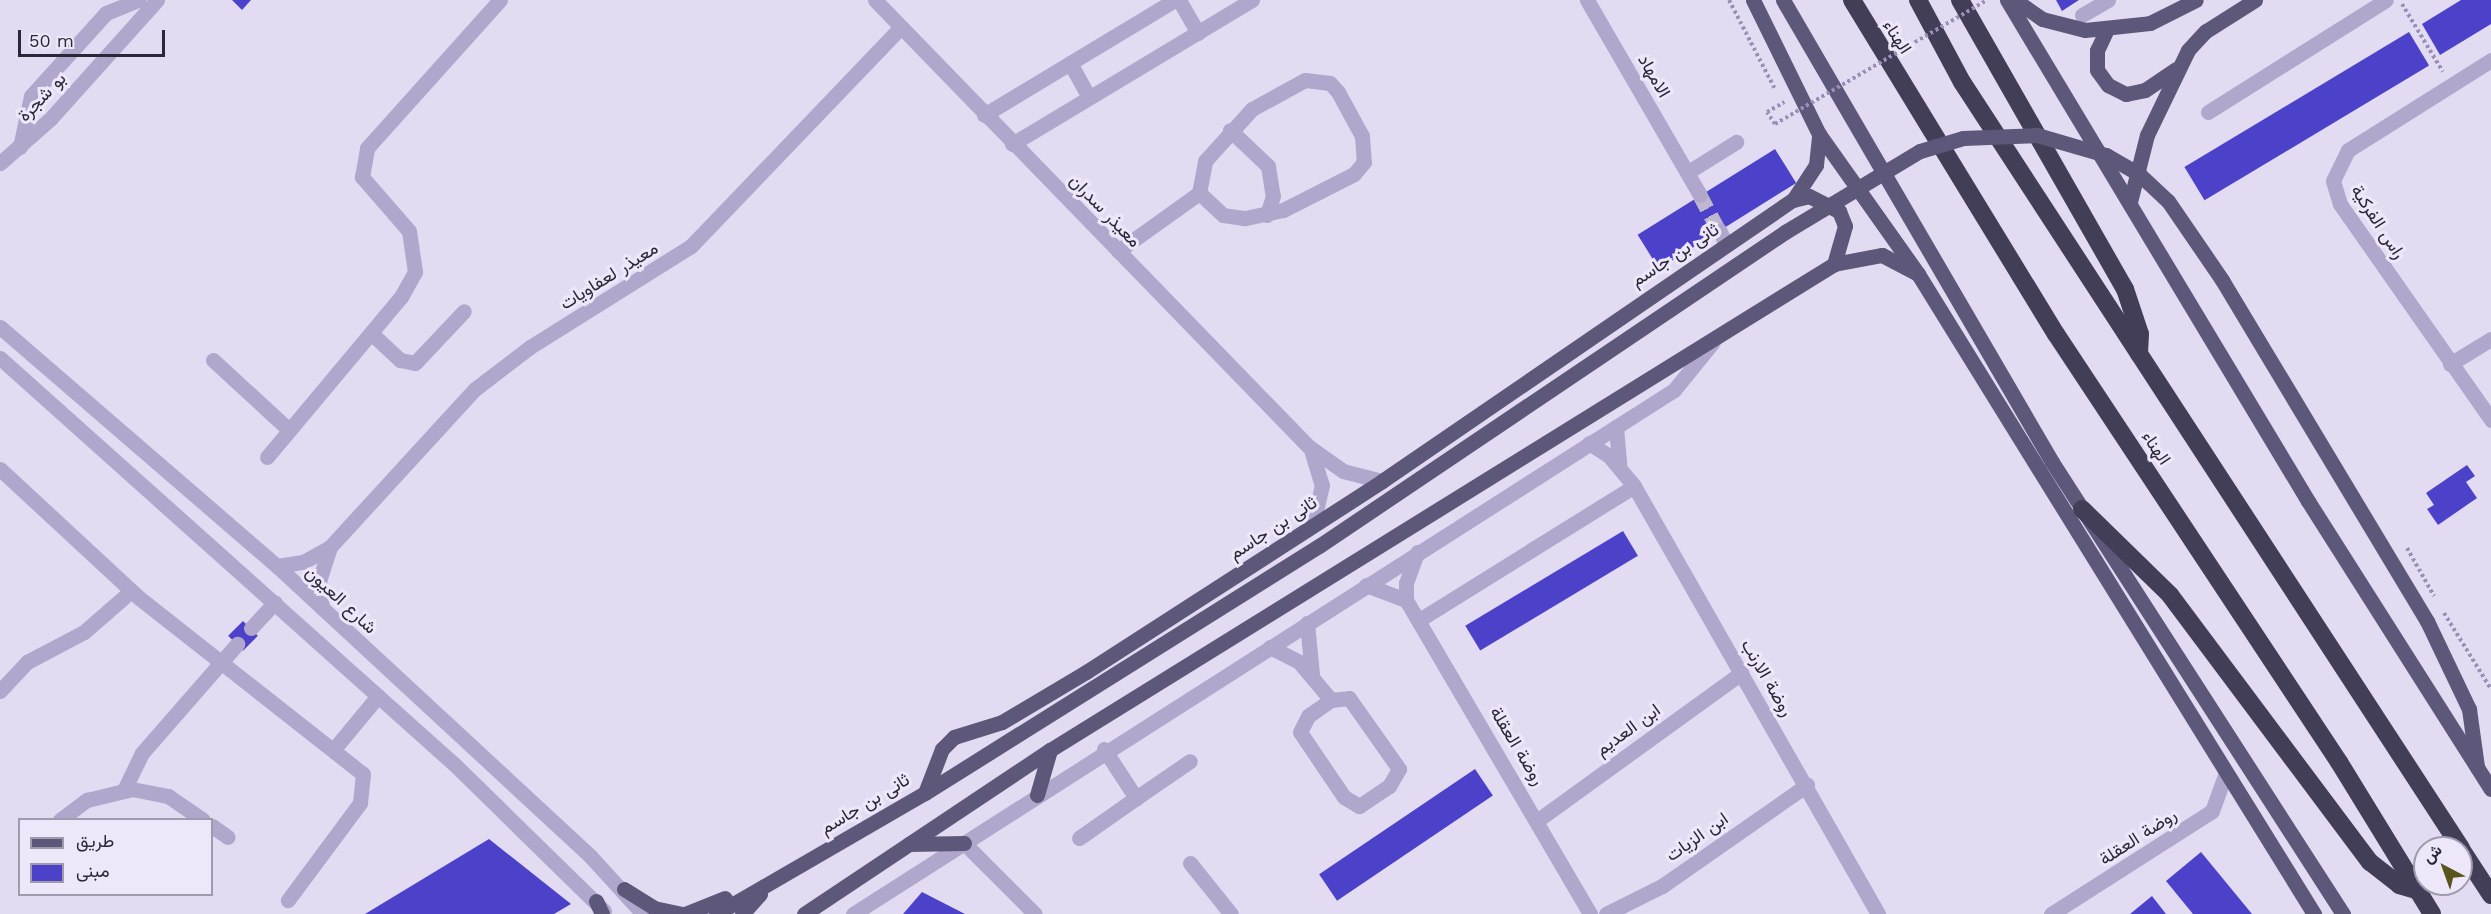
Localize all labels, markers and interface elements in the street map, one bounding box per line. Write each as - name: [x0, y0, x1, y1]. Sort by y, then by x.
- street label: الهناء: [1878, 16, 1916, 58]
- scale bar: [21, 18, 168, 56]
- text: 50 m: [29, 30, 74, 51]
- street label: الامهاد: [1633, 51, 1675, 101]
- street label: بو شجرة: [13, 68, 71, 126]
- street label: معيذر سدران: [1065, 170, 1145, 252]
- street label: راس الفركية: [2346, 181, 2410, 263]
- street label: ثانى بن جاسم: [1627, 219, 1723, 291]
- street label: معيذر لعفاويات: [556, 237, 662, 315]
- street label: الهناء: [2137, 427, 2175, 469]
- street label: ثانى بن جاسم: [1225, 492, 1321, 564]
- street label: شارع العيون: [301, 562, 381, 638]
- street label: روضة الارنب: [1736, 636, 1798, 720]
- street label: ابن العديم: [1591, 699, 1665, 761]
- street label: روضة العقلة: [1485, 703, 1549, 789]
- street label: ثانى بن جاسم: [816, 769, 914, 839]
- street label: روضة العقلة: [2095, 804, 2181, 870]
- street label: ابن الزيات: [1662, 808, 1732, 866]
- legend: [18, 818, 213, 896]
- text: طريق: [76, 830, 114, 851]
- north arrow: [2413, 836, 2473, 896]
- text: ش: [2419, 840, 2446, 867]
- text: مبنى: [76, 860, 110, 881]

